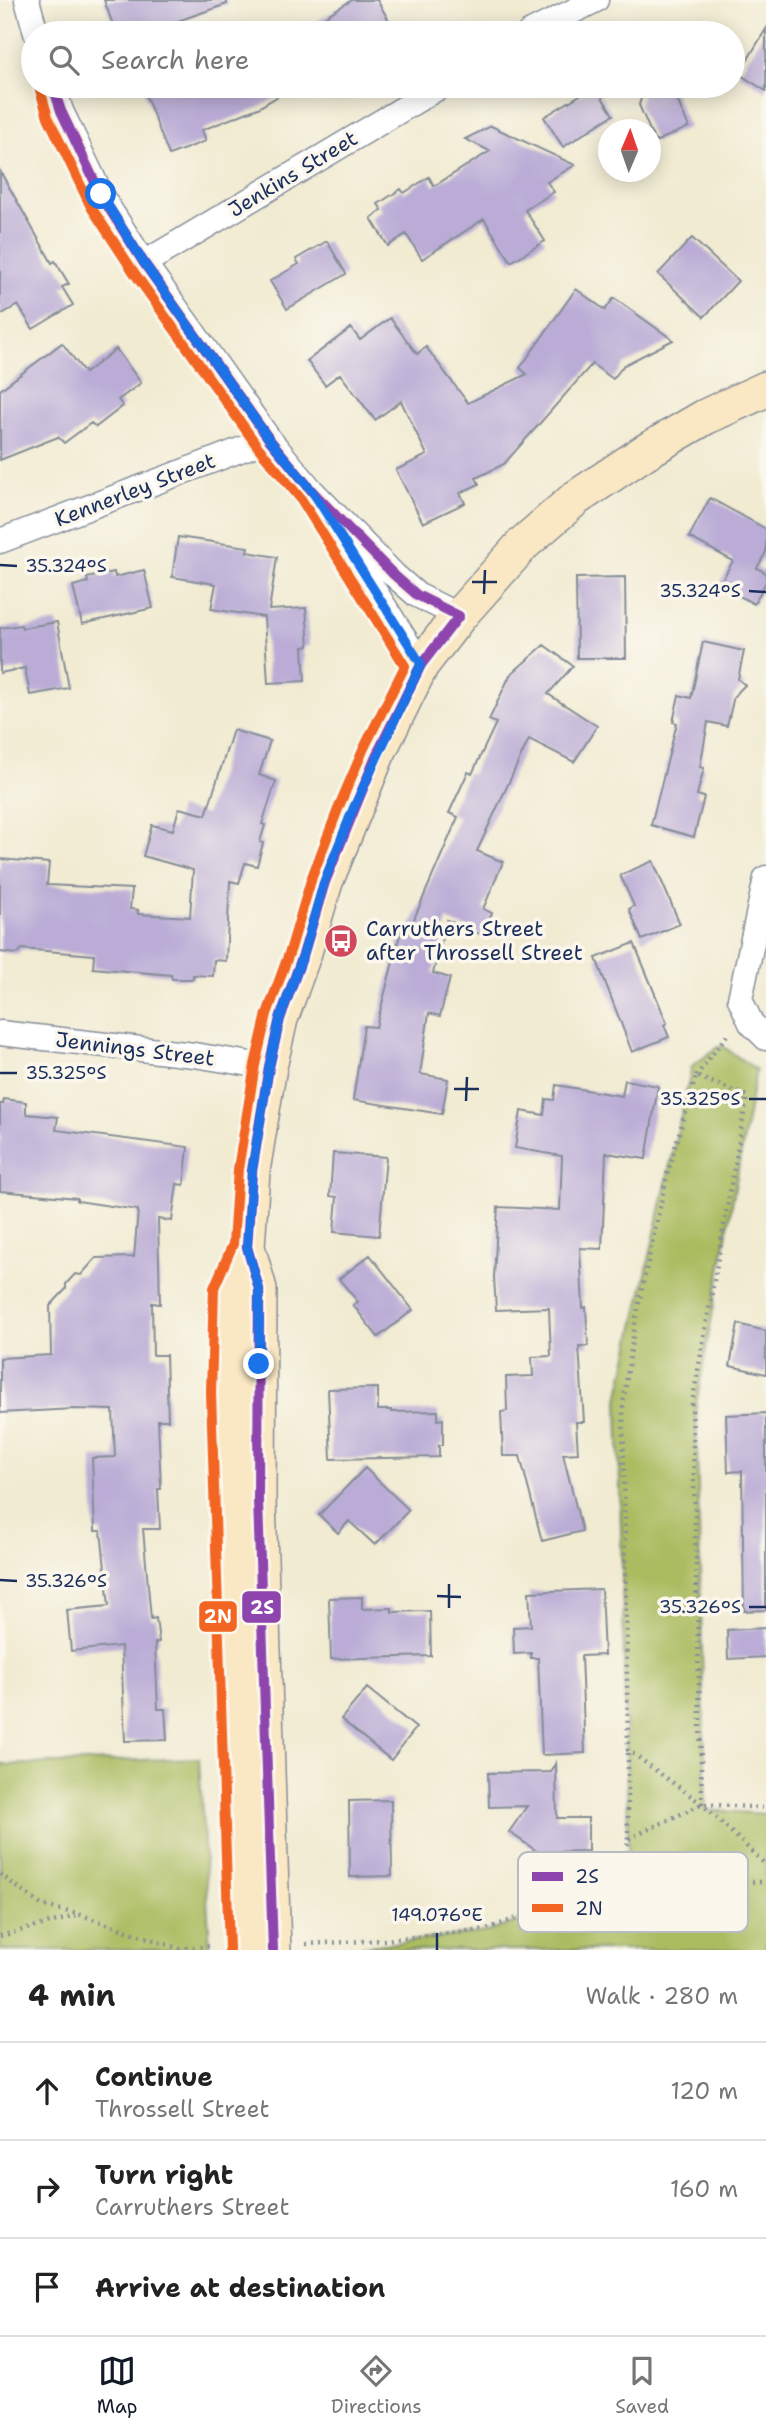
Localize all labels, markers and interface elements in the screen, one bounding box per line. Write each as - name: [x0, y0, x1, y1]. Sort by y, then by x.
- search box: [21, 21, 745, 98]
- icon: search: [45, 41, 83, 79]
- text: Search here: [101, 42, 250, 77]
- north arrow: [598, 119, 661, 182]
- street label: Jenkins Street: [223, 124, 363, 224]
- route start: [85, 178, 116, 209]
- street label: Kennerley Street: [51, 447, 219, 533]
- text: 35.324°S: [25, 554, 107, 578]
- text: 35.324°S: [659, 579, 741, 603]
- place label: Carruthers Street after Throssell Street: [366, 915, 583, 967]
- bus stop icon: Carruthers Street after Throssell Street: [322, 922, 360, 960]
- street label: Jennings Street: [54, 1025, 216, 1073]
- text: 35.325°S: [26, 1061, 106, 1085]
- text: 35.325°S: [660, 1087, 740, 1111]
- route end: [243, 1348, 274, 1379]
- text: 35.326°S: [25, 1569, 107, 1593]
- line badge: 2S: [241, 1590, 282, 1624]
- text: 2S: [250, 1595, 274, 1620]
- text: 35.326°S: [659, 1595, 741, 1619]
- line badge: 2N: [198, 1600, 238, 1633]
- text: 2N: [204, 1604, 232, 1629]
- legend: [518, 1852, 748, 1932]
- text: 2S: [575, 1864, 599, 1889]
- text: 2N: [575, 1896, 603, 1921]
- text: 149.076°E: [391, 1903, 483, 1927]
- text: 4 min: [28, 1975, 115, 2016]
- text: Walk · 280 m: [585, 1981, 738, 2011]
- text: Continue: [95, 2059, 213, 2094]
- icon: ahead: [28, 2072, 66, 2110]
- text: 120 m: [670, 2076, 738, 2106]
- text: Throssell Street: [95, 2094, 270, 2124]
- text: Turn right: [95, 2157, 233, 2192]
- icon: right: [28, 2170, 66, 2208]
- text: 160 m: [670, 2174, 738, 2204]
- text: Carruthers Street: [95, 2192, 289, 2222]
- icon: arrive: [28, 2268, 66, 2306]
- text: Arrive at destination: [95, 2270, 385, 2305]
- tab: Map: [97, 2352, 137, 2419]
- tab: Directions: [331, 2352, 422, 2419]
- tab: Saved: [615, 2352, 669, 2419]

